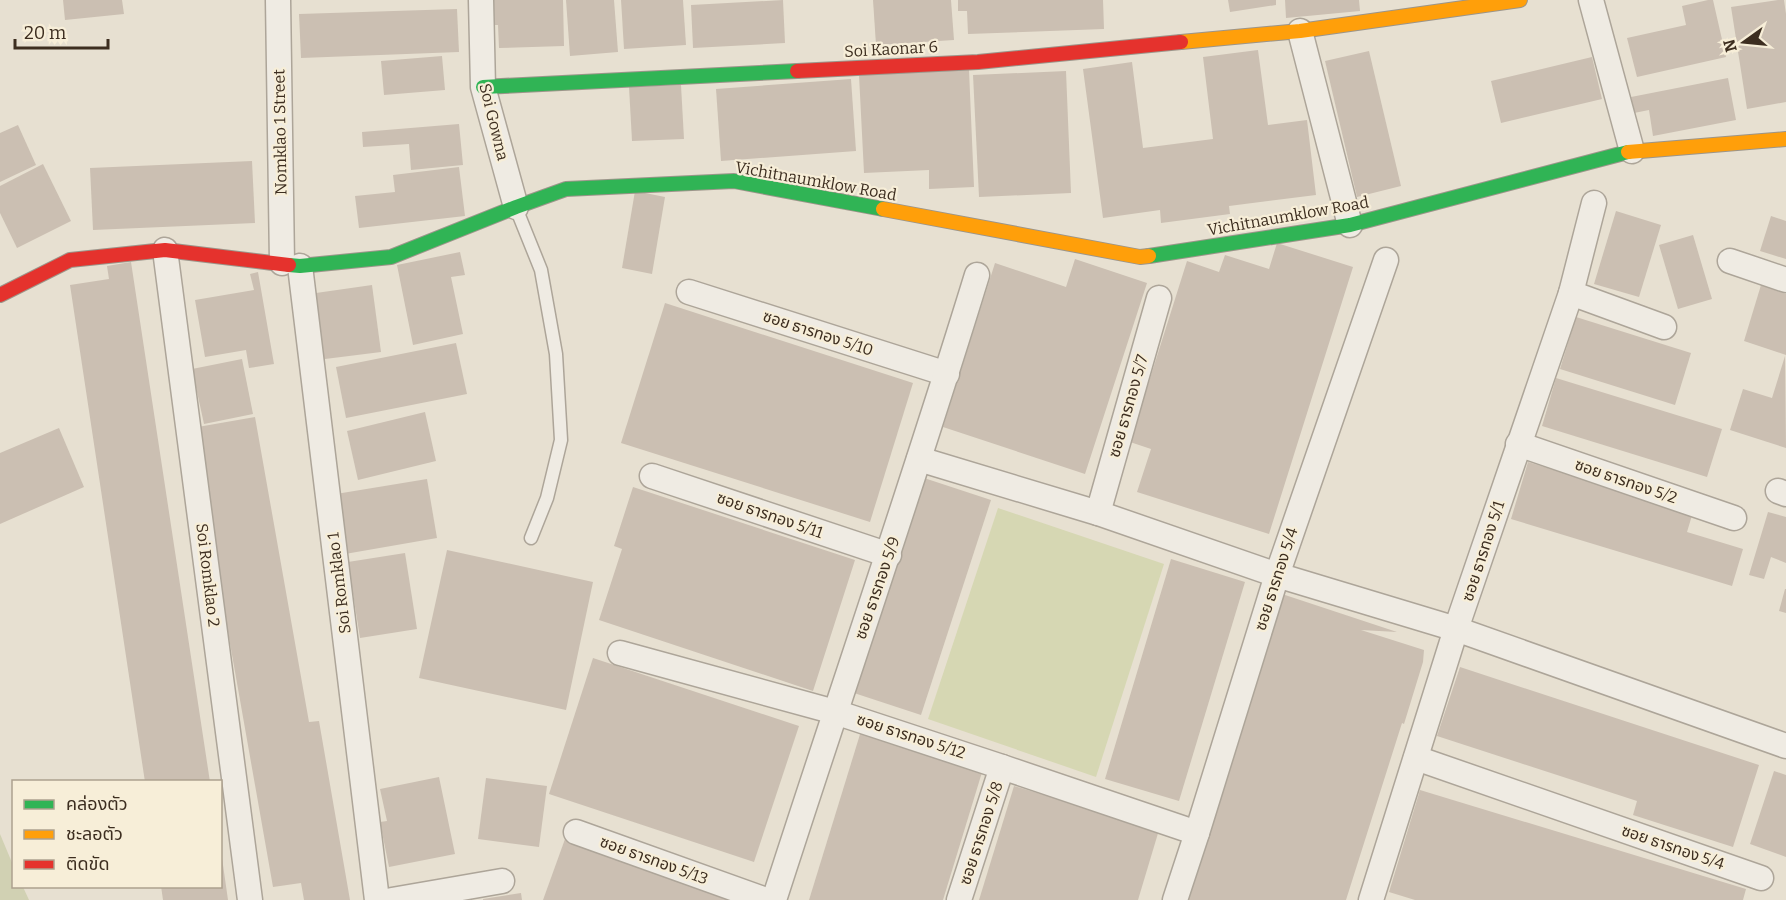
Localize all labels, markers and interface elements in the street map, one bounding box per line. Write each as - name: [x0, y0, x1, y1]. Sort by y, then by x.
- scale bar: [15, 12, 108, 50]
- north arrow: [1714, 12, 1774, 72]
- text: 20 m: [24, 22, 66, 44]
- street label: Soi Kaonar 6: [844, 37, 938, 61]
- text: N: [1719, 37, 1741, 54]
- street label: Nomklao 1 Street: [269, 69, 291, 195]
- street label: Soi Gowna: [475, 81, 513, 163]
- street label: Vichitnaumklow Road: [734, 157, 899, 205]
- street label: Vichitnaumklow Road: [1206, 192, 1371, 240]
- street label: ซอย ธารทอง 5/10: [760, 306, 876, 360]
- street label: ซอย ธารทอง 5/7: [1104, 352, 1152, 460]
- street label: ซอย ธารทอง 5/2: [1572, 455, 1680, 507]
- street label: ซอย ธารทอง 5/11: [714, 488, 826, 542]
- street label: ซอย ธารทอง 5/1: [1458, 498, 1508, 604]
- street label: Soi Romklao 2: [192, 522, 224, 628]
- street label: ซอย ธารทอง 5/4: [1250, 524, 1302, 633]
- street label: Soi Romklao 1: [323, 531, 355, 635]
- street label: ซอย ธารทอง 5/9: [851, 534, 903, 642]
- street label: ซอย ธารทอง 5/12: [854, 709, 968, 763]
- street label: ซอย ธารทอง 5/8: [955, 779, 1007, 887]
- legend: [12, 780, 222, 888]
- text: คล่องตัว: [66, 793, 128, 815]
- street label: ซอย ธารทอง 5/4: [1619, 821, 1728, 874]
- text: ชะลอตัว: [66, 823, 123, 845]
- street label: ซอย ธารทอง 5/13: [597, 832, 711, 888]
- text: ติดขัด: [66, 853, 109, 875]

